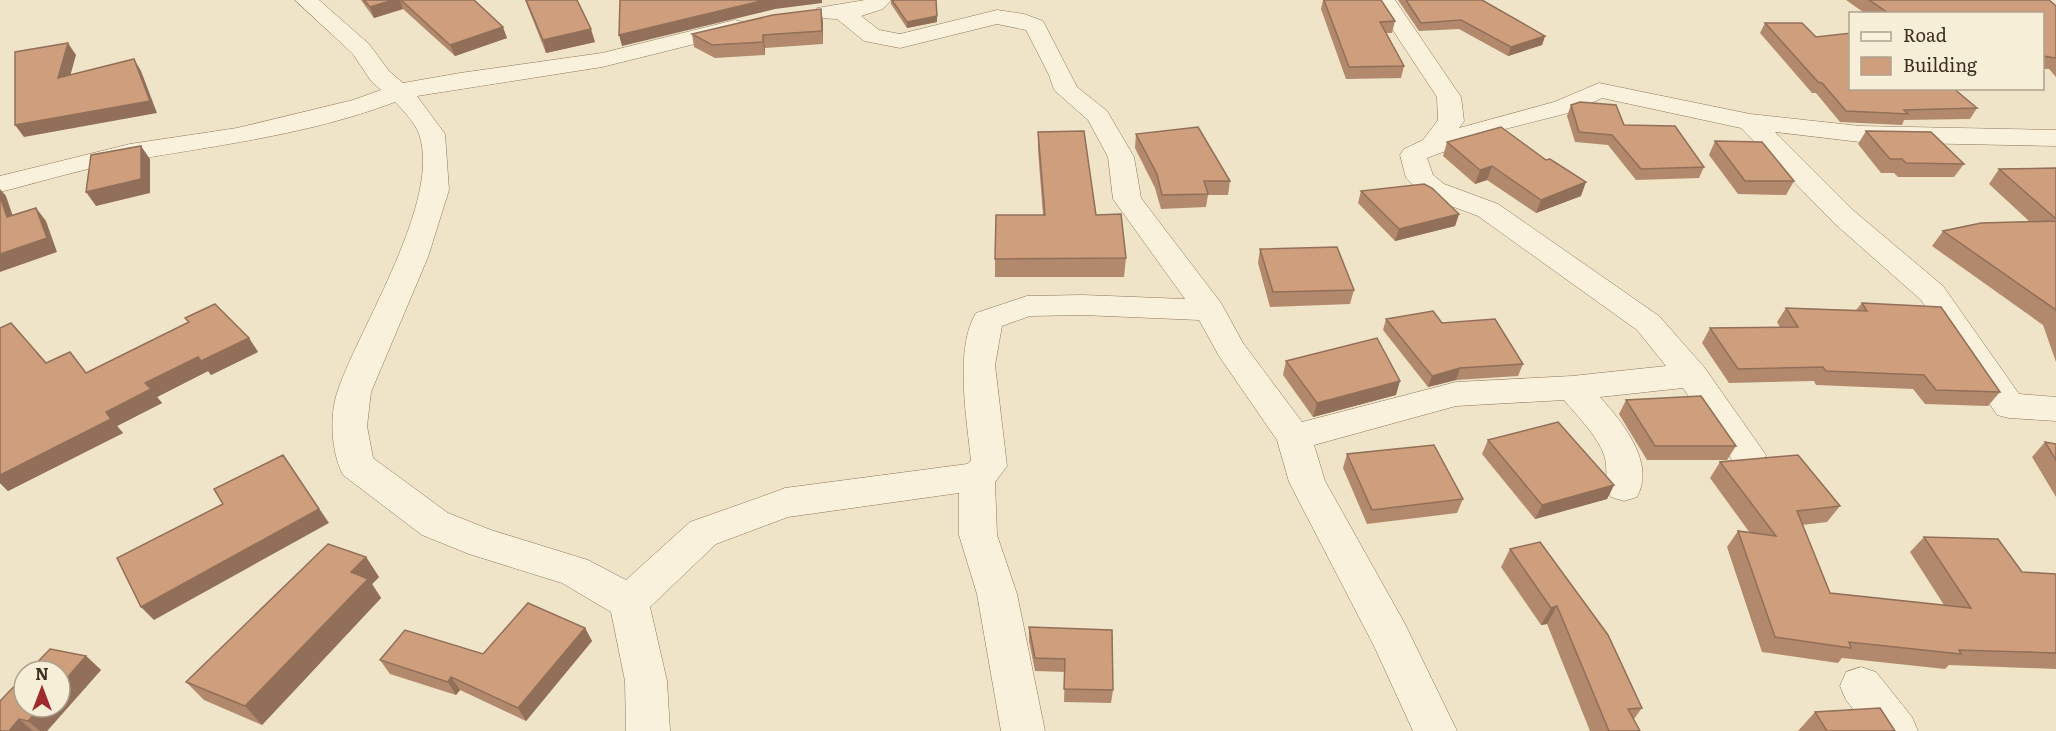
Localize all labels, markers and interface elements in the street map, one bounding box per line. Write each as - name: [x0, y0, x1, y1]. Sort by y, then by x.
- legend: [1849, 12, 2044, 90]
- text: Road: [1903, 21, 1947, 48]
- text: Building: [1903, 51, 1978, 78]
- north arrow: [12, 659, 72, 719]
- text: N: [35, 661, 49, 685]

